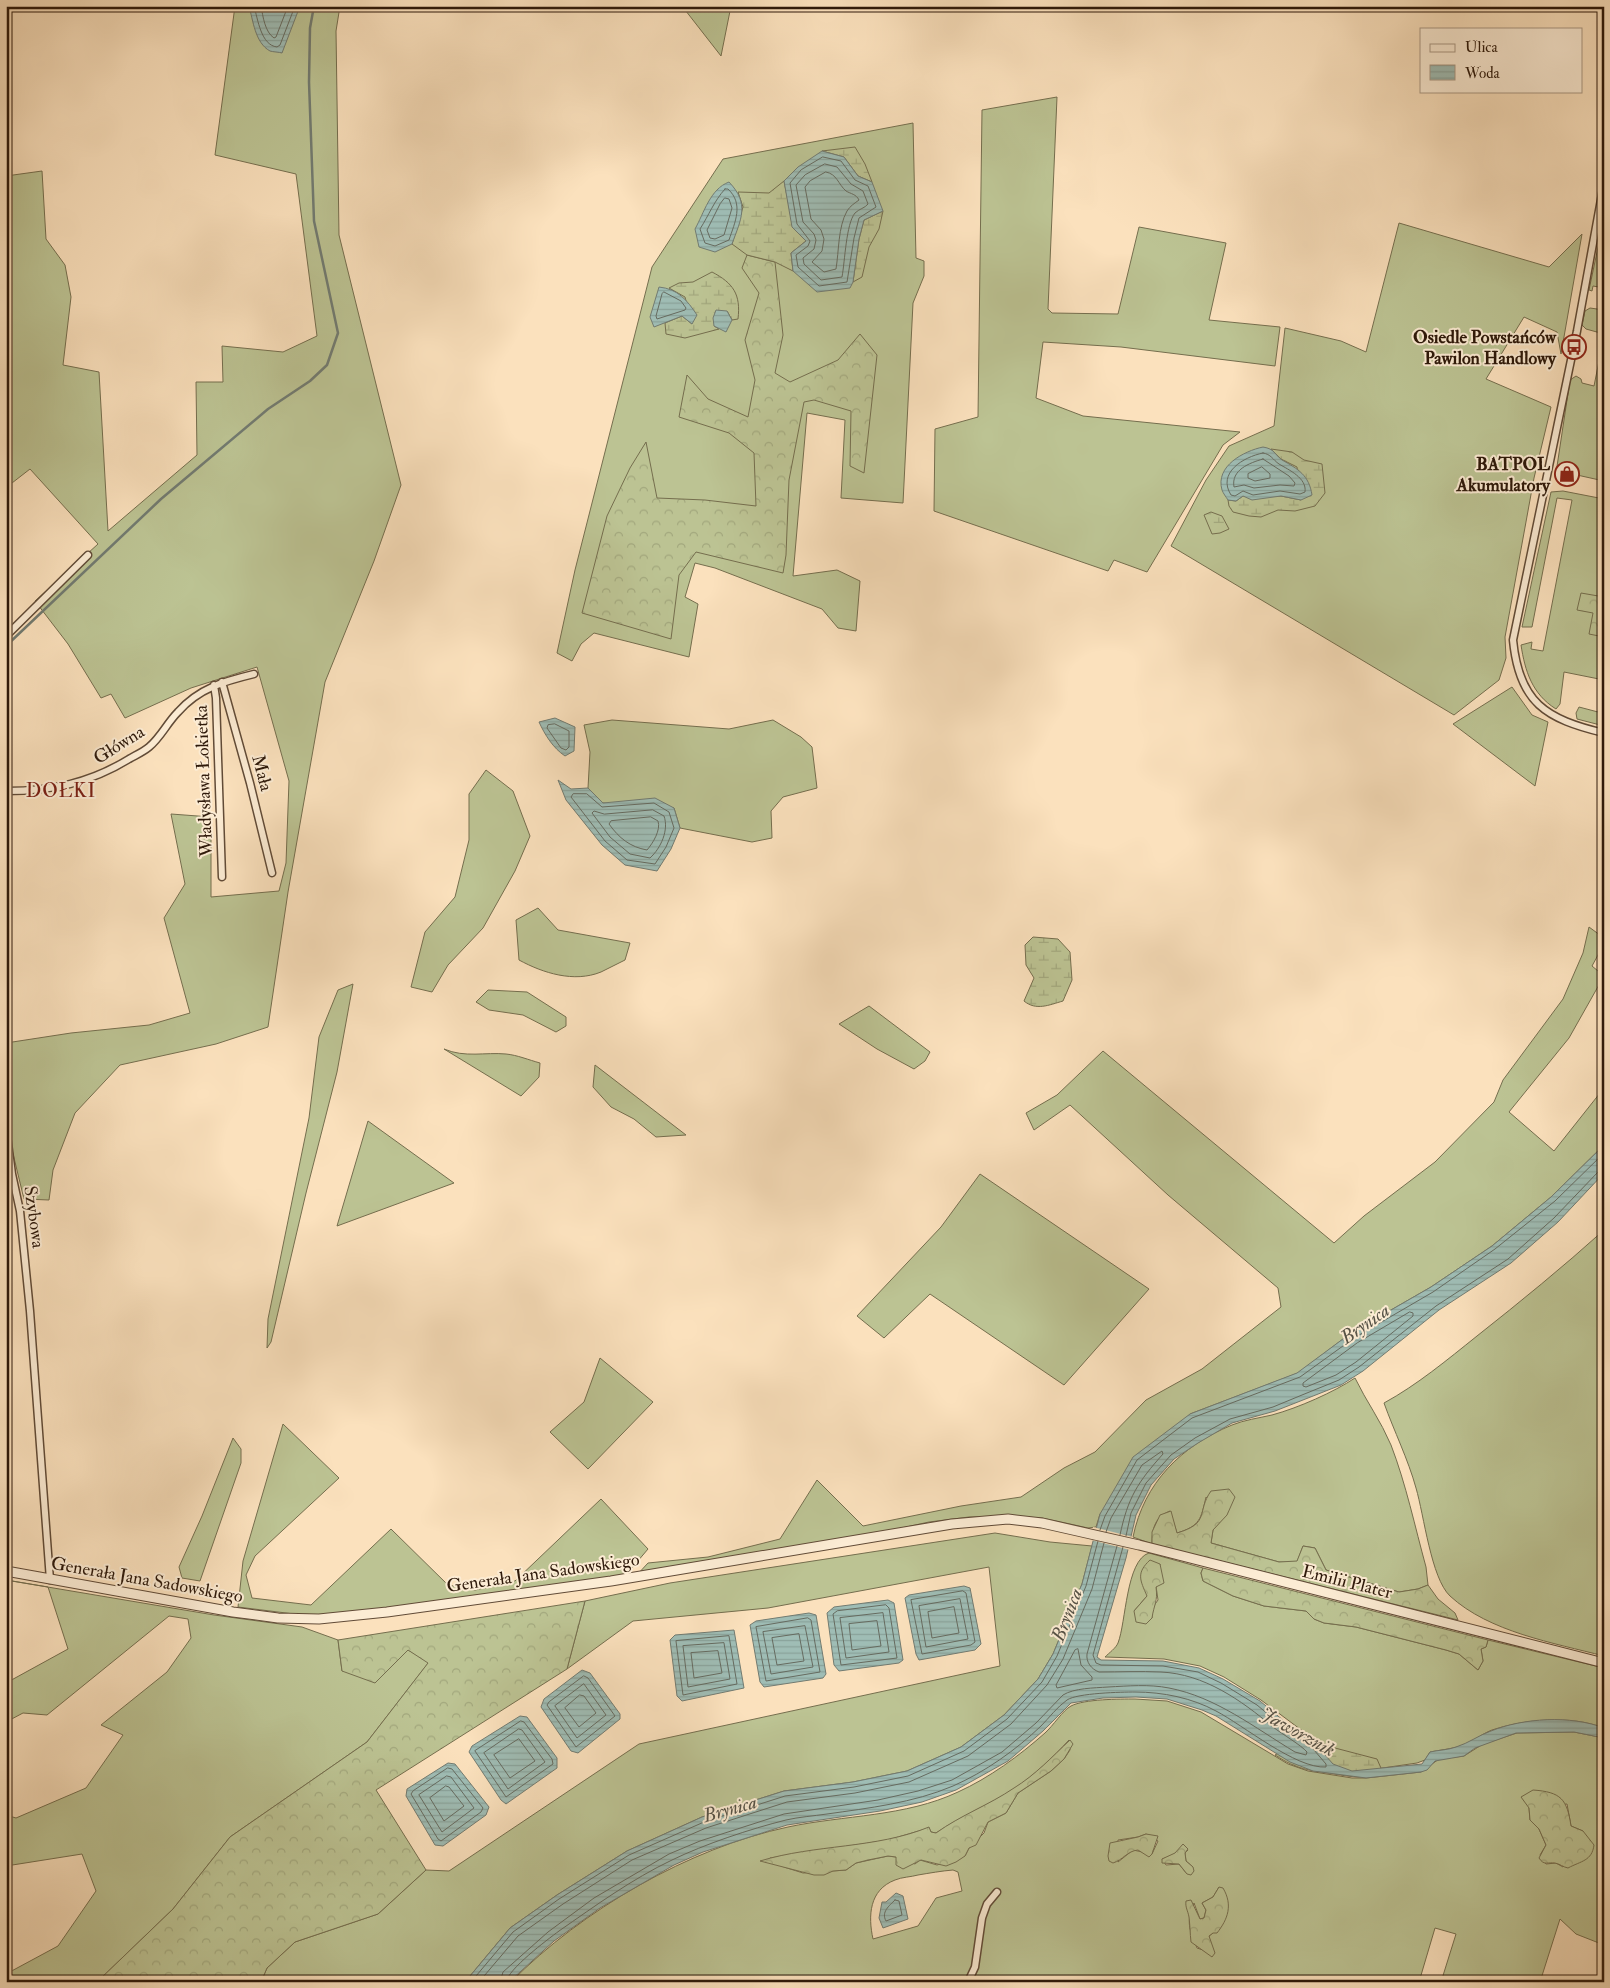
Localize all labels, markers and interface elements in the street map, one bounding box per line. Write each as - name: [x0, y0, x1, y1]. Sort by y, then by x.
- legend: [1420, 28, 1582, 92]
- text: Ulica: [1465, 38, 1498, 57]
- text: Woda: [1464, 64, 1501, 83]
- place label: Osiedle Powstańców Pawilon Handlowy: [1413, 326, 1557, 370]
- bus stop icon: Osiedle Powstańców Pawilon Handlowy: [1561, 334, 1587, 360]
- place label: BATPOL Akumulatory: [1456, 453, 1551, 497]
- shop icon: BATPOL Akumulatory: [1554, 461, 1580, 487]
- street label: Władysława Łokietka: [190, 704, 218, 858]
- street label: Główna: [89, 720, 149, 770]
- street label: Mała: [246, 752, 278, 794]
- district label: DOŁKI: [26, 779, 96, 803]
- street label: Szybowa: [18, 1184, 50, 1250]
- water label: Brynica: [1335, 1298, 1395, 1350]
- street label: Generała Jana Sadowskiego: [445, 1548, 641, 1598]
- street label: Generała Jana Sadowskiego: [49, 1552, 245, 1608]
- street label: Emilii Plater: [1299, 1560, 1395, 1604]
- water label: Brynica: [1046, 1585, 1088, 1646]
- water label: Jaworznik: [1257, 1702, 1339, 1762]
- water label: Brynica: [699, 1790, 760, 1828]

